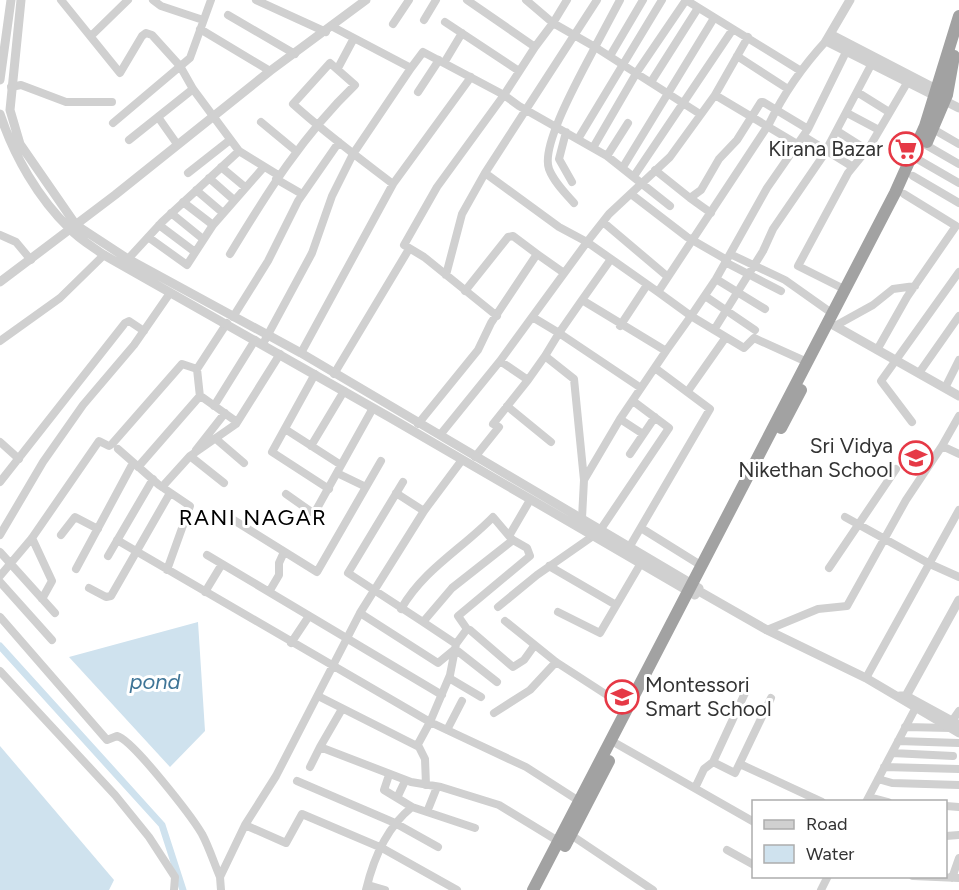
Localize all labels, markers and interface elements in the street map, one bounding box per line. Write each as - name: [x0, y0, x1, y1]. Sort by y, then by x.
- supermarket icon: Kirana Bazar: [888, 131, 924, 167]
- place label: Kirana Bazar: [768, 136, 883, 161]
- place label: Sri Vidya Nikethan School: [738, 433, 893, 482]
- school or university icon: Sri Vidya Nikethan School: [898, 440, 934, 476]
- district label: RANI NAGAR: [179, 504, 327, 531]
- water label: pond: [130, 668, 182, 695]
- place label: Montessori Smart School: [645, 672, 772, 721]
- school or university icon: Montessori Smart School: [604, 679, 640, 715]
- legend: [752, 800, 947, 878]
- text: Road: [806, 813, 847, 835]
- text: Water: [806, 843, 854, 865]

